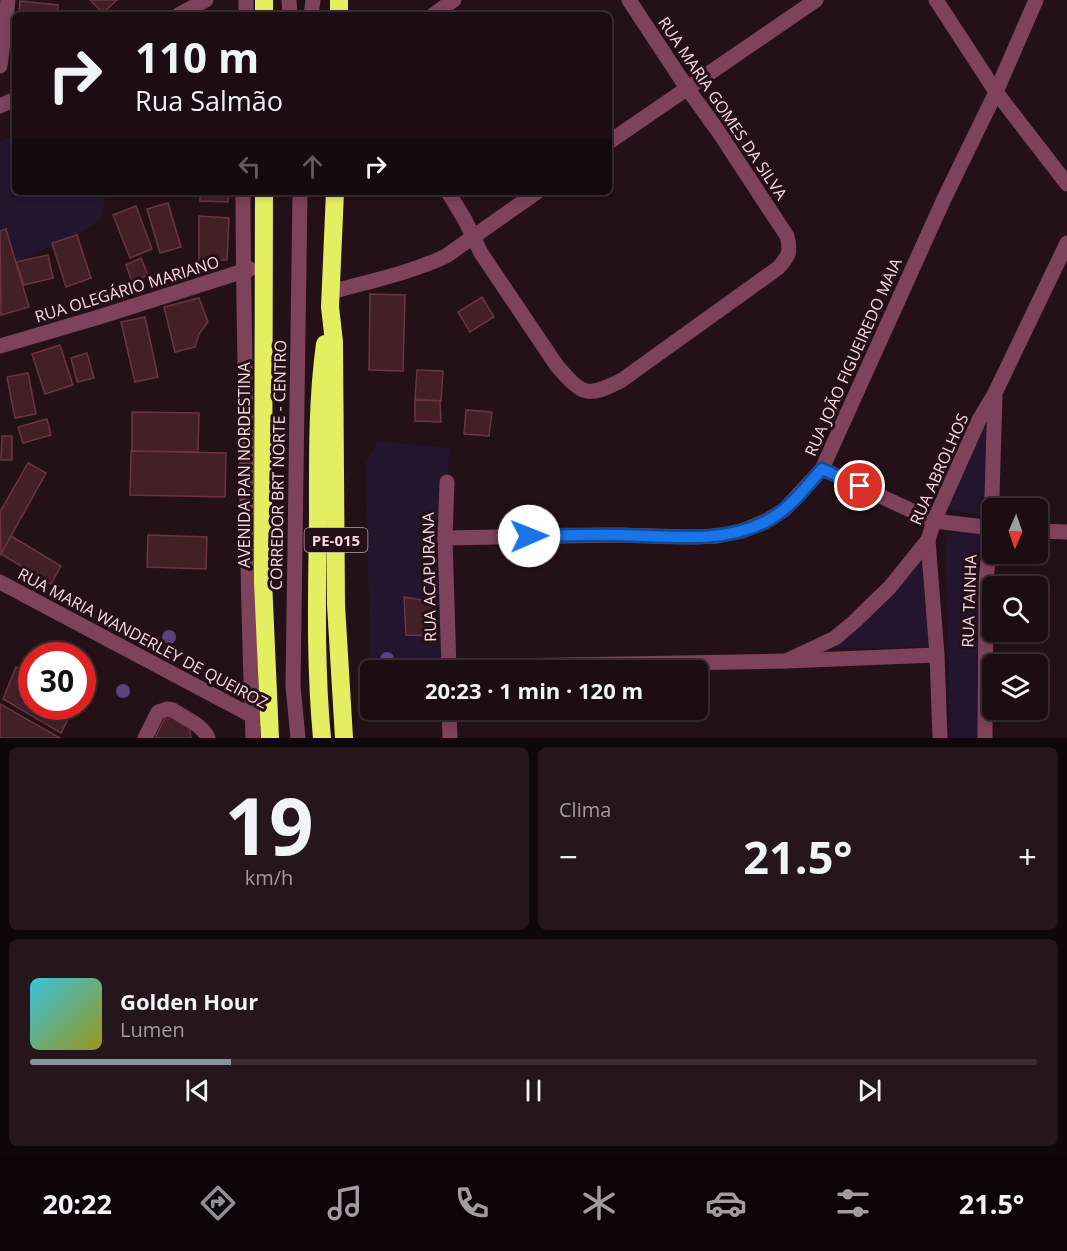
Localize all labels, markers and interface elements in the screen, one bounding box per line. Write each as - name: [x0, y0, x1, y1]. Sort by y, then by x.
- street label: RUA MARIA GOMES DA SILVA: [653, 12, 793, 205]
- text: 110 m: [135, 28, 259, 85]
- icon: right: [36, 36, 114, 114]
- text: Rua Salmão: [135, 82, 283, 119]
- icon: left: [233, 150, 266, 183]
- icon: ahead: [296, 150, 329, 183]
- icon: right: [359, 150, 392, 183]
- street label: RUA OLEGÁRIO MARIANO: [32, 250, 222, 328]
- street label: RUA JOÃO FIGUEIREDO MAIA: [799, 254, 907, 460]
- street label: CORREDOR BRT NORTE - CENTRO: [265, 340, 291, 590]
- street label: AVENIDA PAN NORDESTINA: [233, 361, 255, 568]
- street label: RUA ABROLHOS: [905, 410, 974, 528]
- pin: [834, 460, 885, 511]
- icon: arrive: [843, 469, 876, 502]
- north arrow: [982, 498, 1048, 564]
- map controls: [982, 498, 1048, 720]
- position arrow: [497, 504, 561, 568]
- street label: RUA ACAPURANA: [417, 511, 441, 642]
- road number: PE-015: [304, 528, 368, 552]
- street label: RUA TAINHA: [956, 553, 982, 648]
- street label: RUA MARIA WANDERLEY DE QUEIROZ: [14, 563, 272, 713]
- button: search: [982, 576, 1048, 642]
- speed limit sign: 30: [18, 642, 96, 720]
- button: layers: [982, 654, 1048, 720]
- text: 20:23 · 1 min · 120 m: [425, 675, 643, 705]
- text: 19: [224, 772, 314, 878]
- text: Clima: [559, 796, 611, 823]
- text: 21.5°: [743, 826, 853, 887]
- text: −: [559, 834, 578, 879]
- text: +: [1018, 834, 1037, 879]
- text: km/h: [245, 864, 293, 891]
- text: Golden Hour: [120, 986, 258, 1016]
- text: Lumen: [120, 1016, 185, 1043]
- icon: previous: [181, 1074, 214, 1107]
- icon: pause: [517, 1074, 550, 1107]
- icon: next: [853, 1074, 886, 1107]
- icon: directions: [197, 1182, 239, 1224]
- icon: music: [324, 1182, 366, 1224]
- icon: phone: [451, 1182, 493, 1224]
- icon: climate: [578, 1182, 620, 1224]
- icon: car: [705, 1182, 747, 1224]
- icon: filters: [832, 1182, 874, 1224]
- text: 20:22: [42, 1185, 112, 1222]
- text: 21.5°: [959, 1185, 1024, 1222]

